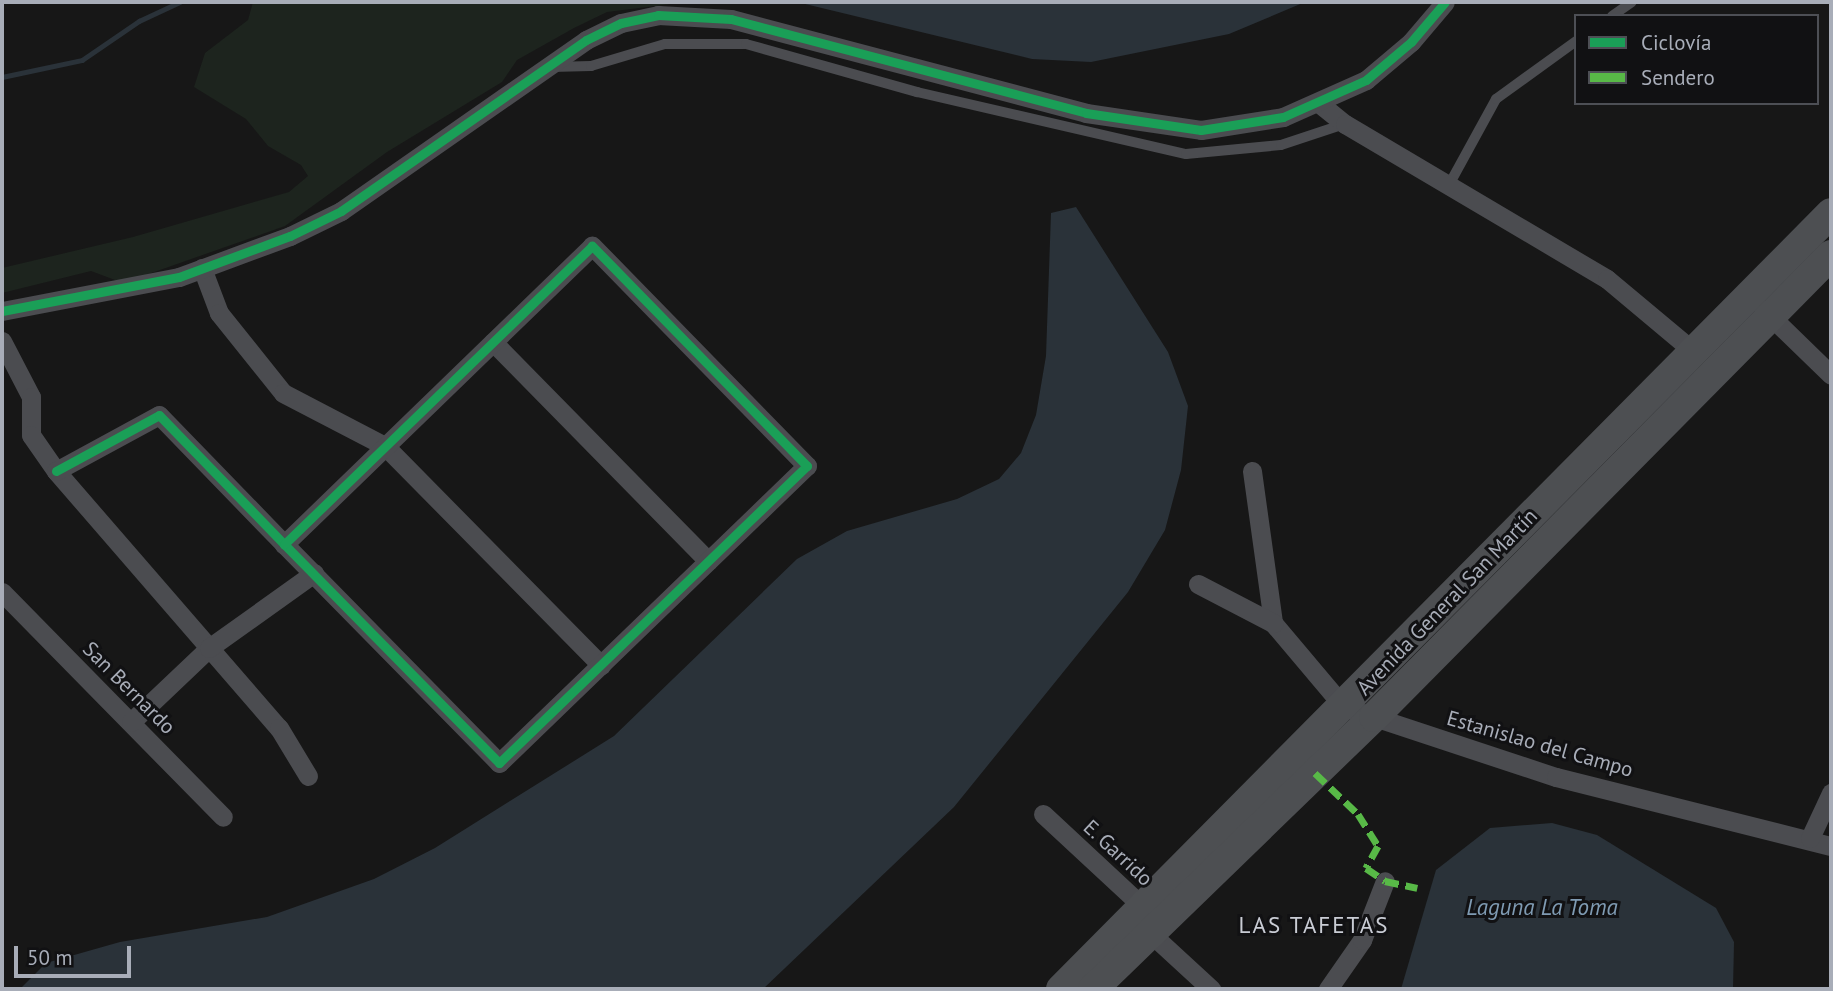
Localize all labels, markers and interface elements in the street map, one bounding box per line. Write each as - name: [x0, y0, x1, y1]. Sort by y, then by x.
- legend: [1574, 14, 1819, 105]
- text: Ciclovía: [1641, 29, 1711, 56]
- text: Sendero: [1641, 64, 1715, 91]
- street label: Avenida General San Martín: [1351, 504, 1543, 700]
- street label: San Bernardo: [78, 637, 180, 739]
- street label: Estanislao del Campo: [1444, 705, 1636, 783]
- street label: E. Garrido: [1078, 814, 1158, 892]
- water label: Laguna La Toma: [1466, 893, 1618, 921]
- district label: LAS TAFETAS: [1240, 911, 1388, 939]
- scale bar: [18, 932, 135, 976]
- text: 50 m: [27, 944, 73, 971]

